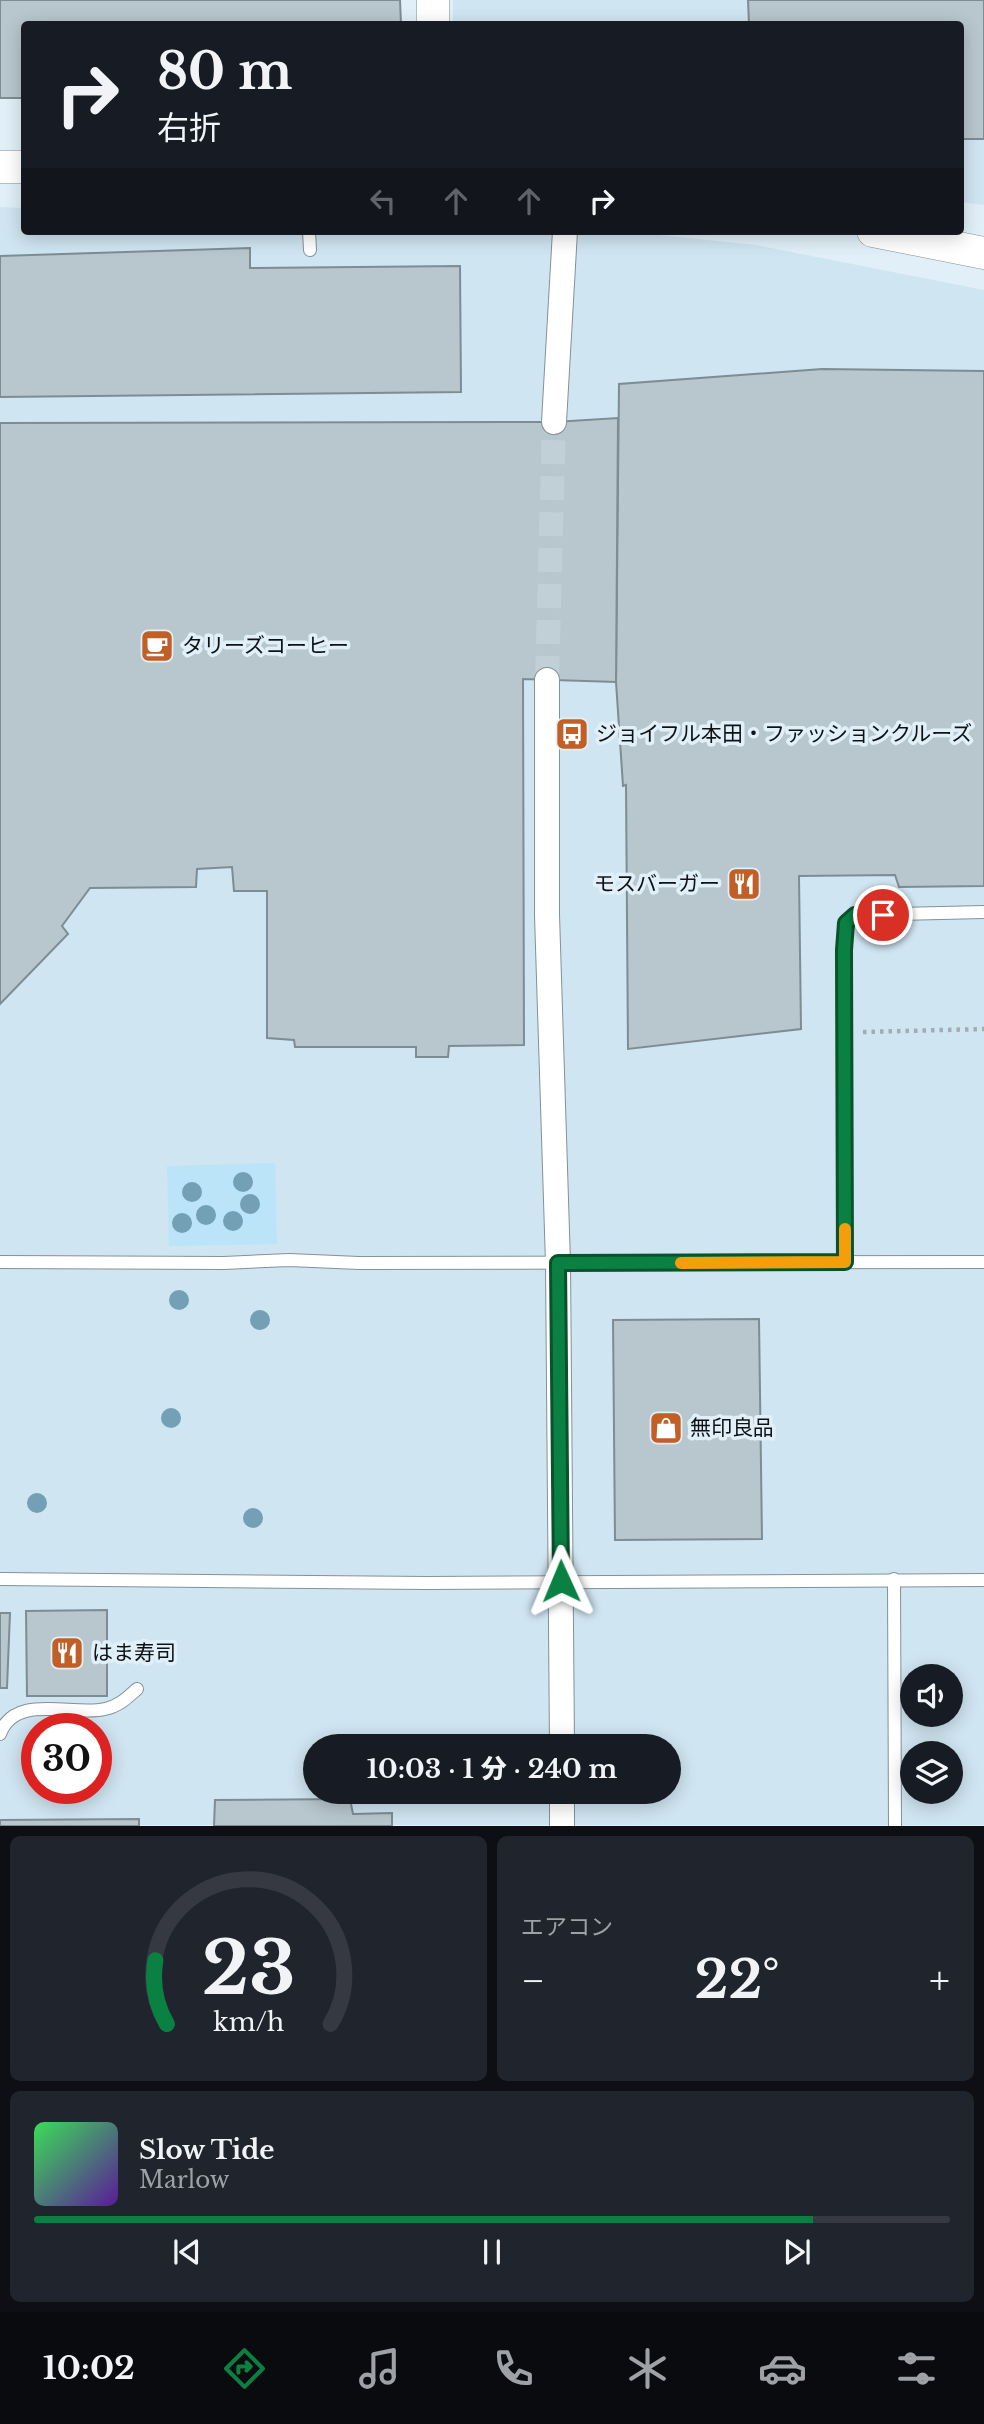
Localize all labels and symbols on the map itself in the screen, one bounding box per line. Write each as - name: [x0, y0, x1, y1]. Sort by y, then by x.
- cafe icon: タリーズコーヒー: [138, 627, 176, 665]
- place label: タリーズコーヒー: [182, 633, 349, 659]
- bus stop icon: ジョイフル本田・ファッションクルーズ: [553, 715, 591, 753]
- place label: ジョイフル本田・ファッションクルーズ: [596, 721, 972, 747]
- restaurant icon: モスバーガー: [725, 865, 763, 903]
- place label: モスバーガー: [594, 871, 720, 897]
- pin: [853, 885, 913, 945]
- shop icon: 無印良品: [647, 1409, 685, 1447]
- place label: 無印良品: [690, 1415, 774, 1441]
- position arrow: [524, 1544, 598, 1618]
- restaurant icon: はま寿司: [48, 1634, 86, 1672]
- place label: はま寿司: [92, 1640, 176, 1666]
- speed limit sign: 30: [21, 1713, 112, 1804]

